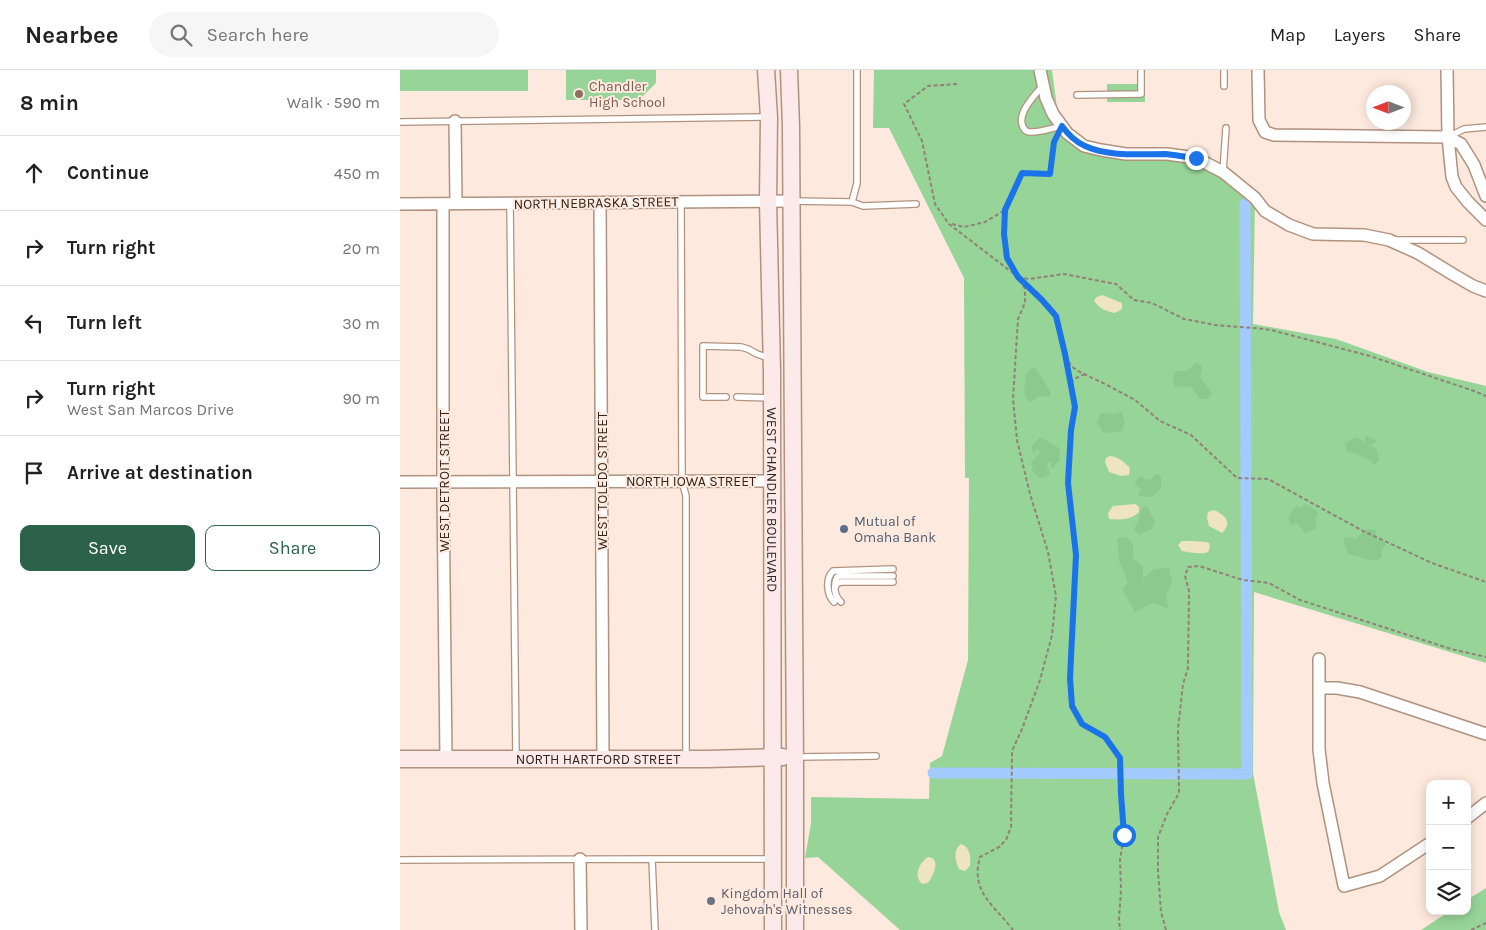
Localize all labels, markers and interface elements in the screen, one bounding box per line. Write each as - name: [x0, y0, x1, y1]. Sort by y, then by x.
- search box: [149, 12, 499, 57]
- text: Nearbee: [25, 21, 119, 49]
- icon: search: [167, 21, 195, 49]
- text: Search here: [207, 24, 309, 46]
- text: Map: [1270, 24, 1306, 46]
- text: Layers: [1334, 24, 1386, 46]
- text: Share: [1414, 24, 1461, 46]
- place label: Chandler High School: [589, 78, 666, 111]
- north arrow: [1366, 85, 1411, 130]
- marker: Chandler High School: [573, 88, 585, 100]
- text: 8 min: [20, 91, 79, 115]
- text: Walk · 590 m: [287, 93, 380, 112]
- route end: [1185, 147, 1208, 170]
- icon: ahead: [20, 159, 48, 187]
- text: Continue: [67, 162, 149, 184]
- text: 450 m: [334, 164, 380, 183]
- street label: NORTH NEBRASKA STREET: [513, 193, 679, 213]
- icon: right: [20, 234, 48, 262]
- text: Turn right: [67, 237, 156, 259]
- text: 20 m: [342, 239, 380, 258]
- icon: left: [20, 309, 48, 337]
- text: Turn left: [67, 312, 142, 334]
- text: 30 m: [342, 314, 380, 333]
- text: Turn right: [67, 378, 156, 400]
- icon: right: [20, 384, 48, 412]
- text: 90 m: [342, 389, 380, 408]
- text: West San Marcos Drive: [67, 400, 234, 419]
- street label: WEST CHANDLER BOULEVARD: [764, 407, 781, 592]
- street label: WEST DETROIT STREET: [436, 410, 453, 552]
- street label: WEST TOLEDO STREET: [594, 412, 611, 550]
- icon: arrive: [20, 459, 48, 487]
- text: Arrive at destination: [67, 462, 253, 484]
- street label: NORTH IOWA STREET: [626, 473, 756, 490]
- place label: Mutual of Omaha Bank: [854, 513, 936, 546]
- marker: Mutual of Omaha Bank: [838, 523, 850, 535]
- button: Save: [20, 525, 195, 571]
- button: Share: [205, 525, 380, 571]
- street label: NORTH HARTFORD STREET: [516, 751, 680, 768]
- map controls: [1426, 780, 1471, 915]
- button: +: [1426, 780, 1471, 825]
- route start: [1113, 824, 1136, 847]
- button: −: [1426, 825, 1471, 870]
- button: layers: [1426, 870, 1471, 915]
- place label: Kingdom Hall of Jehovah's Witnesses: [721, 885, 853, 918]
- marker: Kingdom Hall of Jehovah's Witnesses: [705, 895, 717, 907]

